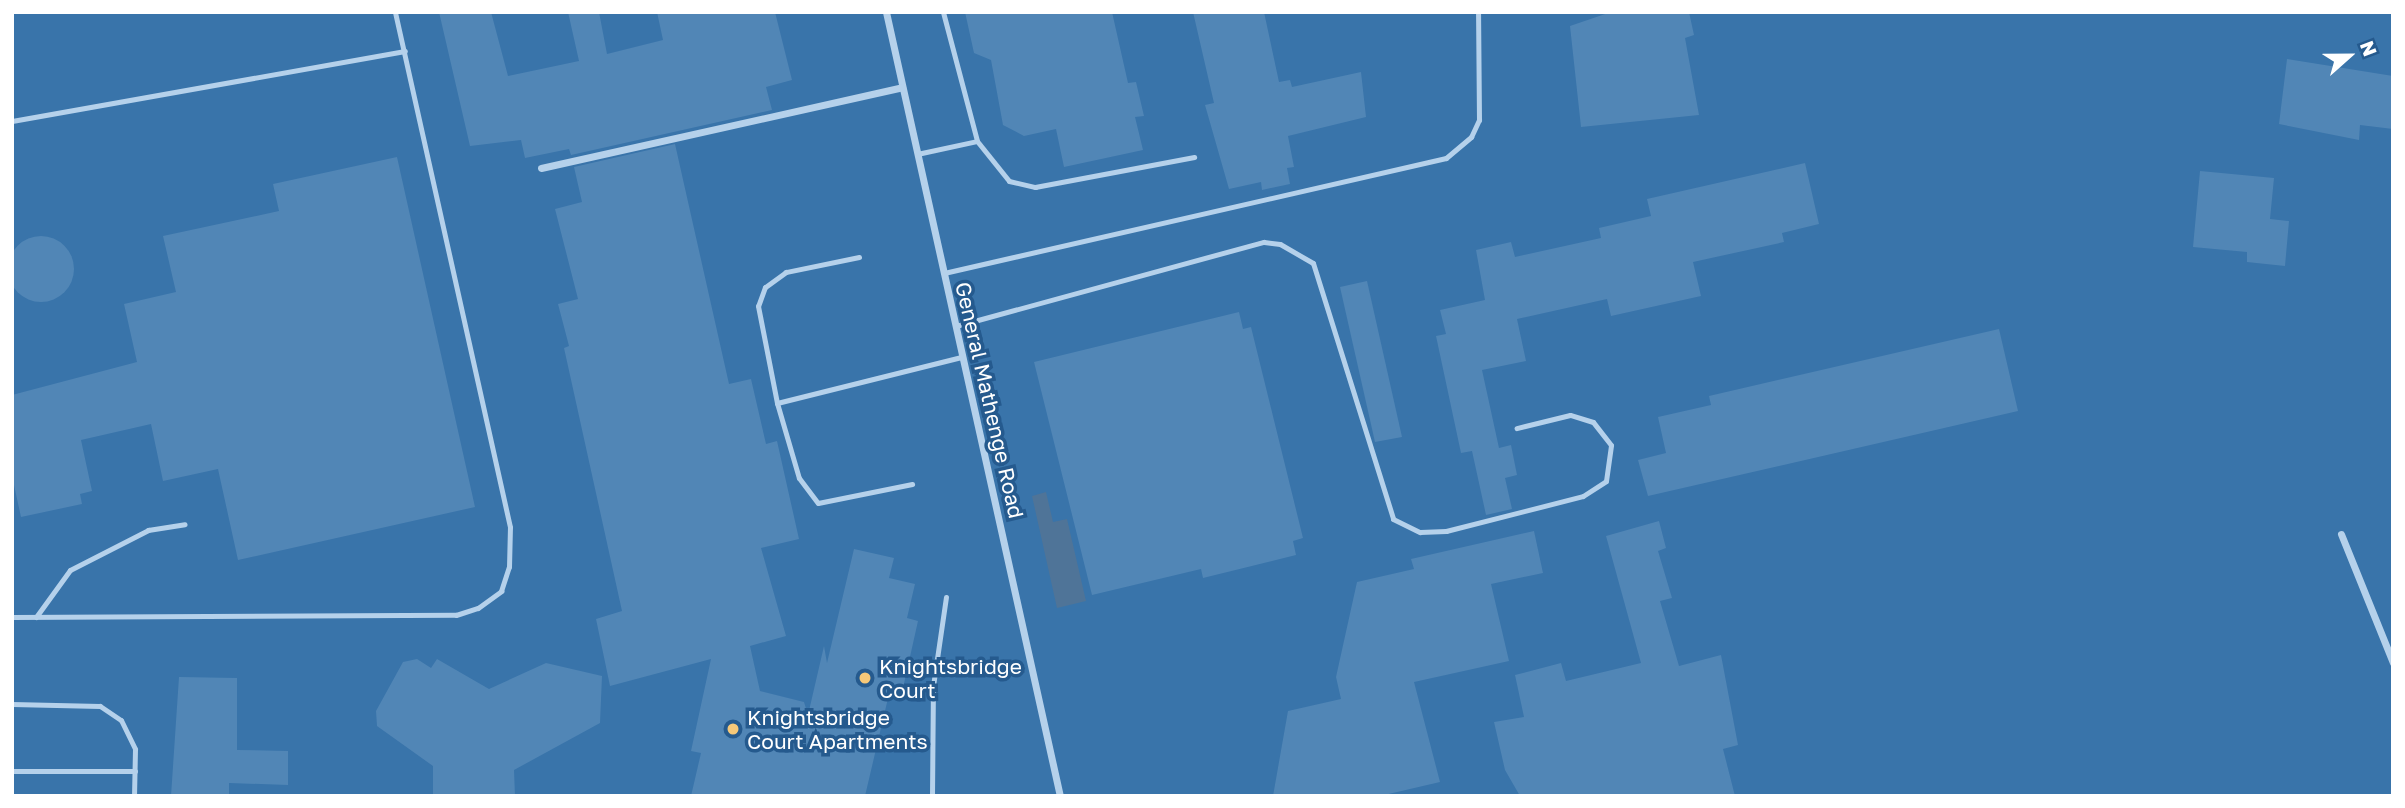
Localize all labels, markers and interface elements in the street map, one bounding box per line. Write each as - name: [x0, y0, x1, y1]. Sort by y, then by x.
- north arrow: [2314, 21, 2384, 91]
- text: N: [2356, 37, 2382, 59]
- street label: General Mathenge Road: [951, 279, 1029, 521]
- place label: Knightsbridge Court: [879, 653, 1022, 703]
- marker: Knightsbridge Court: [857, 670, 873, 686]
- place label: Knightsbridge Court Apartments: [747, 704, 928, 754]
- marker: Knightsbridge Court Apartments: [725, 721, 741, 737]

